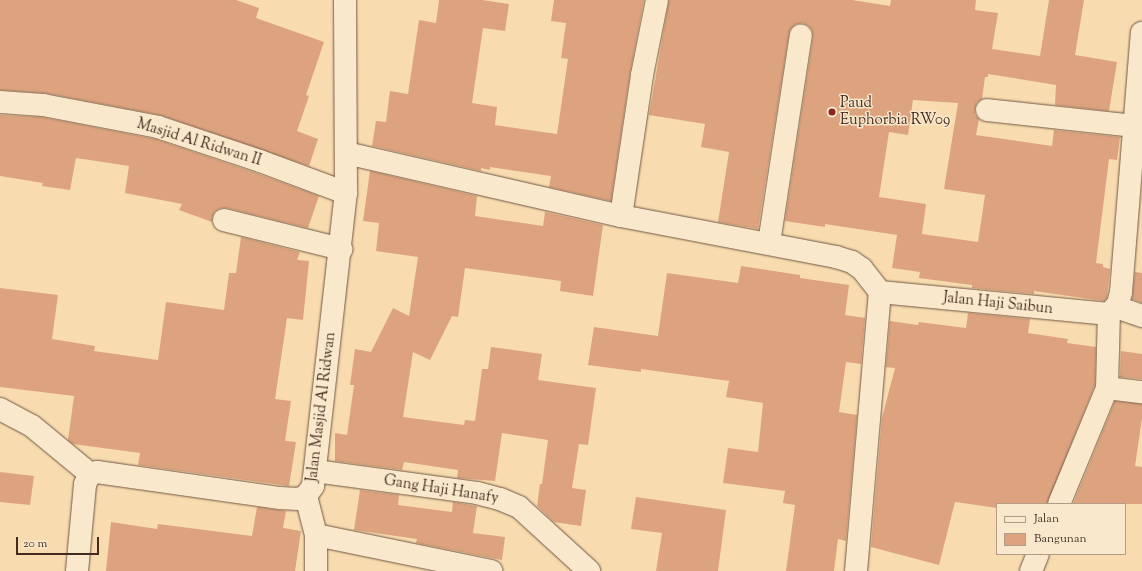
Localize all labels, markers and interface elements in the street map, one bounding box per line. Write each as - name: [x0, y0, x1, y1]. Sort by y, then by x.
- place label: Paud Euphorbia RW09: [840, 94, 950, 129]
- marker: Paud Euphorbia RW09: [827, 107, 837, 117]
- street label: Masjid Al Ridwan II: [134, 115, 264, 171]
- street label: Jalan Haji Saibun: [942, 289, 1054, 319]
- street label: Jalan Masjid Al Ridwan: [304, 331, 340, 483]
- street label: Gang Haji Hanafy: [382, 472, 500, 508]
- legend: [996, 503, 1126, 555]
- text: Jalan: [1034, 510, 1059, 528]
- scale bar: [18, 529, 101, 555]
- text: Bangunan: [1034, 530, 1087, 548]
- text: 20 m: [23, 535, 47, 553]

